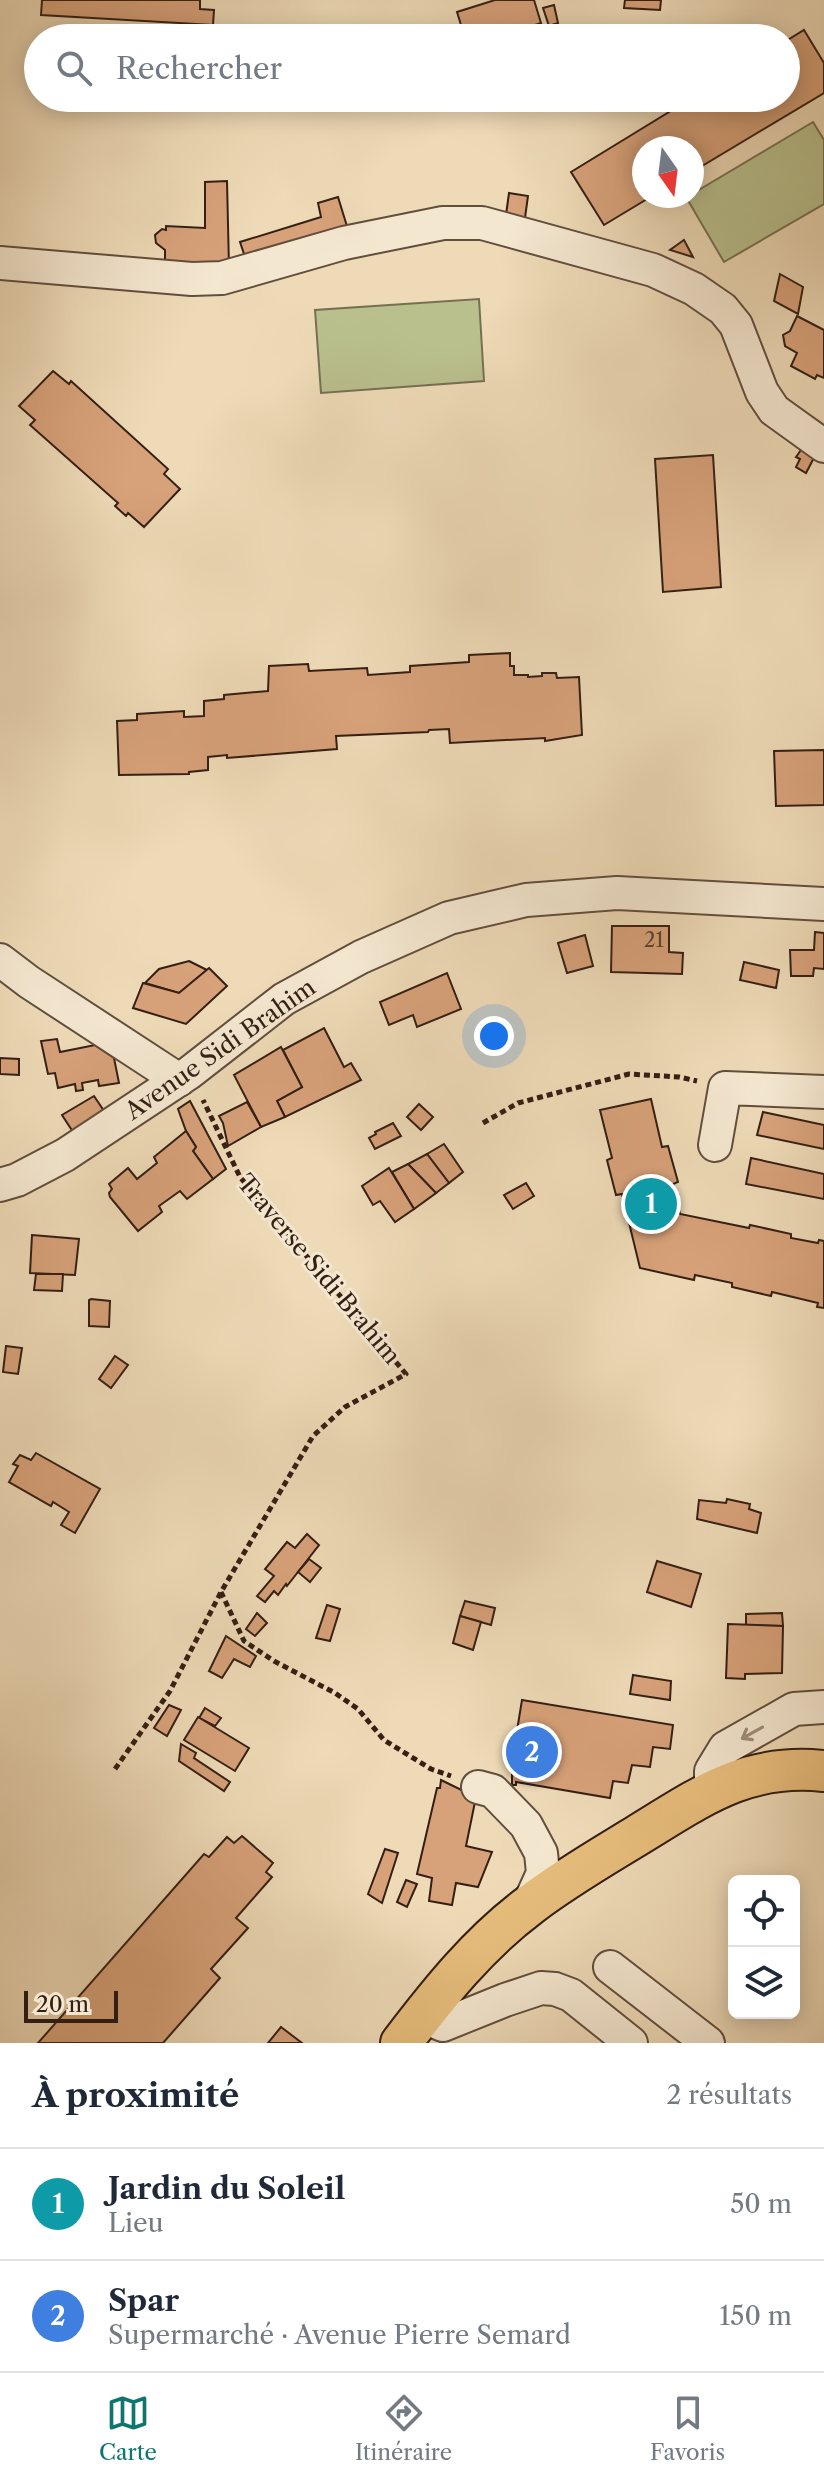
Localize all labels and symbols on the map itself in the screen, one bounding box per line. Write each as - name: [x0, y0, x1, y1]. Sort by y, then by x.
- north arrow: [632, 136, 704, 208]
- house number: 21: [644, 928, 665, 952]
- street label: Avenue Sidi Brahim: [118, 972, 321, 1126]
- your location: [474, 1016, 514, 1056]
- street label: Traverse Sidi Brahim: [231, 1168, 407, 1370]
- pin: 1: [625, 1174, 677, 1234]
- pin: 2: [506, 1722, 558, 1782]
- one-way arrow: [741, 1725, 764, 1741]
- scale bar: [24, 1987, 118, 2023]

